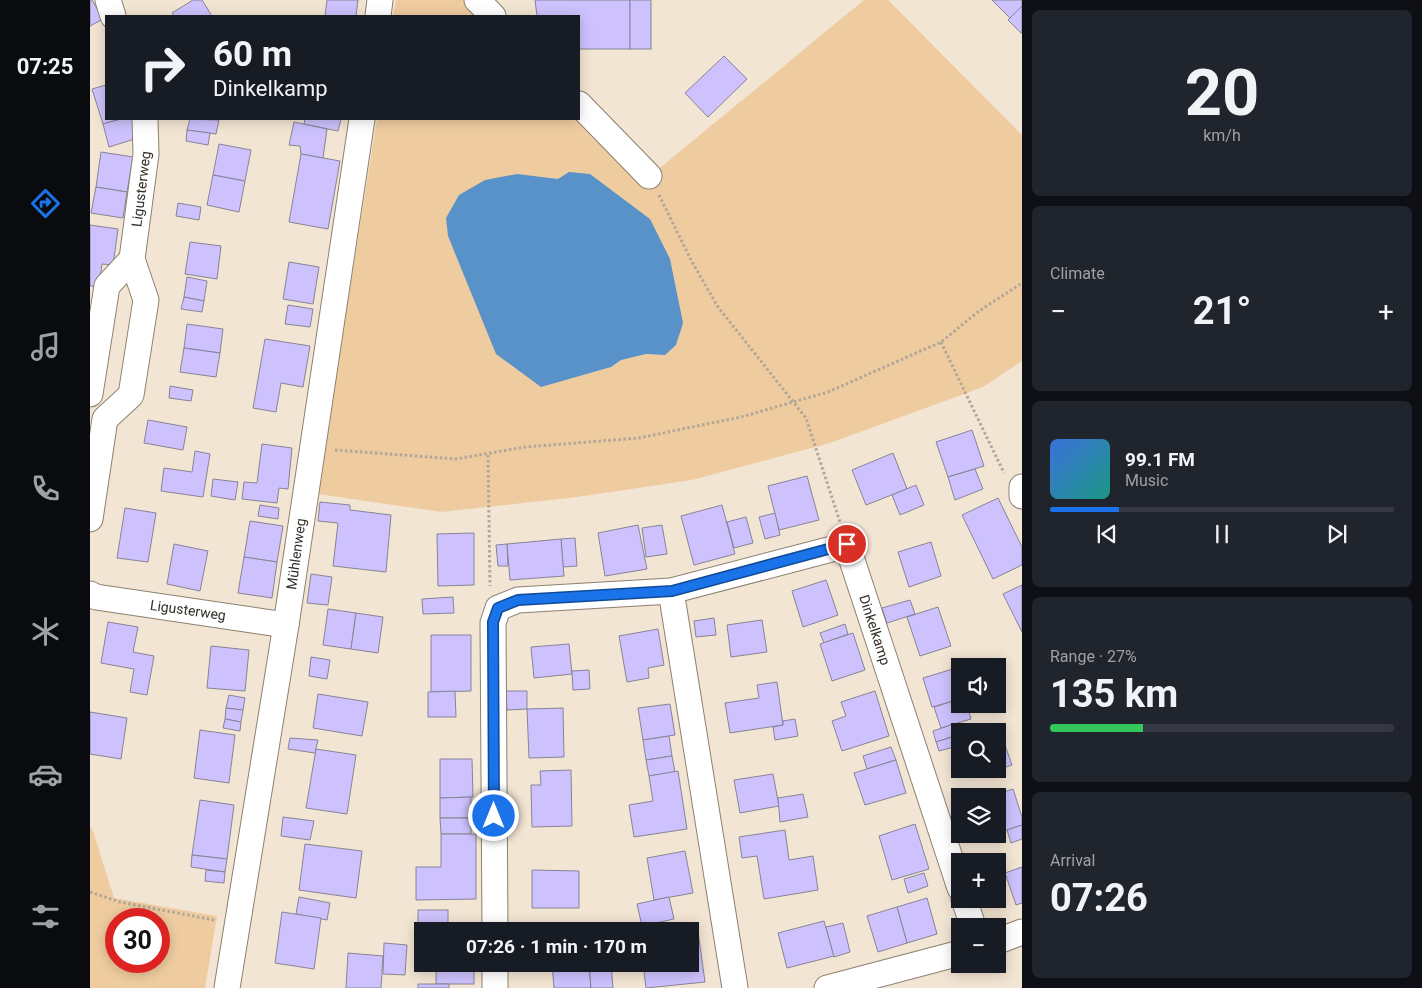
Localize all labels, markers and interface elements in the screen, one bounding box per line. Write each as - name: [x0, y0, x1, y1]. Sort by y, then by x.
- text: 60 m: [213, 34, 292, 75]
- icon: right: [130, 35, 195, 100]
- text: 07:25: [17, 54, 73, 79]
- text: 20: [1185, 55, 1259, 131]
- text: Dinkelkamp: [213, 76, 328, 101]
- text: km/h: [1203, 126, 1241, 145]
- street label: Ligusterweg: [128, 150, 154, 228]
- icon: directions: [28, 186, 63, 221]
- text: Climate: [1050, 264, 1105, 283]
- text: 21°: [1193, 289, 1251, 333]
- text: −: [1050, 295, 1066, 328]
- text: +: [1378, 295, 1394, 328]
- icon: music: [28, 329, 63, 364]
- text: 99.1 FM: [1125, 448, 1195, 471]
- icon: phone: [28, 471, 63, 506]
- text: Music: [1125, 471, 1168, 490]
- street label: Mühlenweg: [283, 517, 309, 591]
- icon: previous: [1093, 520, 1121, 548]
- icon: pause: [1208, 520, 1236, 548]
- icon: next: [1323, 520, 1351, 548]
- pin: [826, 523, 868, 565]
- icon: arrive: [833, 530, 861, 558]
- street label: Dinkelkamp: [856, 593, 894, 667]
- street label: Ligusterweg: [149, 597, 227, 623]
- icon: climate: [28, 614, 63, 649]
- text: Range · 27%: [1050, 647, 1137, 666]
- map controls: [951, 658, 1006, 973]
- button: sound: [951, 658, 1006, 713]
- text: 135 km: [1050, 672, 1178, 716]
- button: search: [951, 723, 1006, 778]
- icon: car: [28, 757, 63, 792]
- button: layers: [951, 788, 1006, 843]
- position arrow: [467, 789, 519, 841]
- text: Arrival: [1050, 851, 1095, 870]
- button: +: [951, 853, 1006, 908]
- text: 07:26: [1050, 876, 1148, 920]
- icon: filters: [28, 899, 63, 934]
- speed limit sign: 30: [105, 908, 170, 973]
- button: −: [951, 918, 1006, 973]
- text: 07:26 · 1 min · 170 m: [466, 935, 647, 958]

